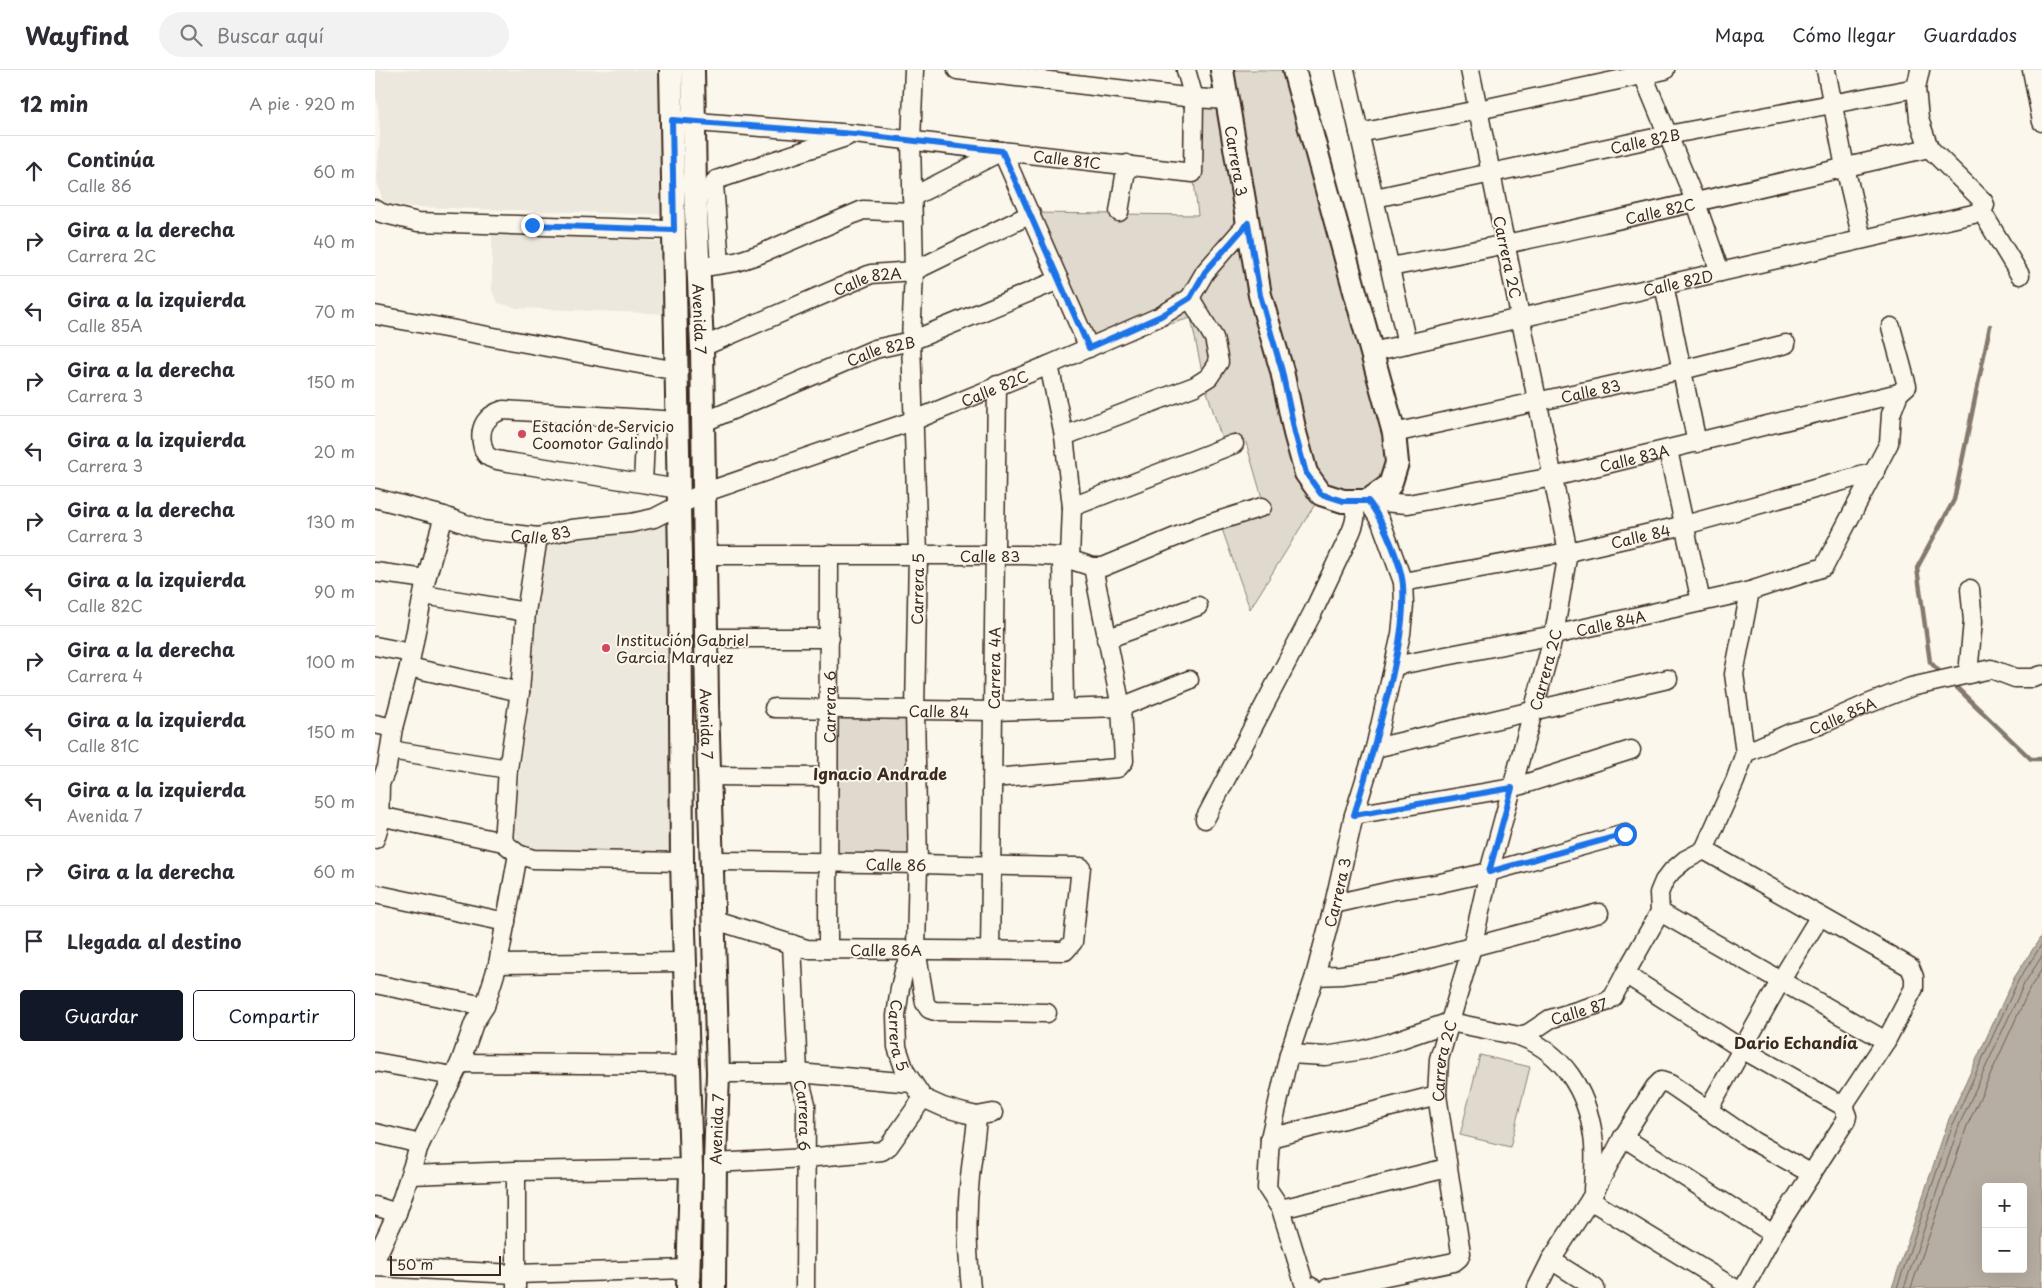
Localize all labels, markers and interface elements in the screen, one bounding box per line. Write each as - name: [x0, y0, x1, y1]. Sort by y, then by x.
- search box: [159, 12, 509, 57]
- text: Wayfind: [25, 17, 129, 53]
- icon: search: [177, 21, 205, 49]
- text: Buscar aquí: [217, 21, 324, 49]
- text: Mapa: [1715, 21, 1764, 48]
- text: Cómo llegar: [1792, 21, 1895, 48]
- text: Guardados: [1923, 21, 2017, 48]
- text: 12 min: [20, 87, 89, 119]
- text: A pie · 920 m: [249, 91, 355, 115]
- street label: Calle 82B: [1608, 122, 1682, 159]
- street label: Carrera 3: [1220, 124, 1255, 198]
- street label: Calle 81C: [1032, 143, 1102, 174]
- text: Continúa: [67, 145, 155, 173]
- icon: ahead: [20, 157, 48, 185]
- text: 60 m: [313, 159, 355, 183]
- text: Calle 86: [67, 173, 132, 197]
- street label: Calle 82C: [1623, 191, 1697, 229]
- route end: [521, 214, 544, 237]
- street label: Carrera 2C: [1488, 214, 1528, 300]
- text: Gira a la derecha: [67, 215, 235, 243]
- icon: right: [20, 227, 48, 255]
- text: 40 m: [313, 229, 355, 253]
- text: Carrera 2C: [67, 243, 156, 267]
- street label: Calle 82A: [829, 260, 902, 301]
- street label: Calle 82D: [1641, 263, 1715, 301]
- street label: Avenida 7: [688, 283, 714, 355]
- text: Gira a la izquierda: [67, 285, 246, 313]
- icon: left: [20, 297, 48, 325]
- text: 70 m: [315, 299, 355, 323]
- text: Calle 85A: [67, 313, 143, 337]
- street label: Calle 82B: [843, 329, 917, 371]
- text: Gira a la derecha: [67, 355, 235, 383]
- street label: Calle 82C: [957, 363, 1032, 412]
- icon: right: [20, 367, 48, 395]
- text: 150 m: [307, 369, 355, 393]
- street label: Calle 83: [1558, 372, 1622, 408]
- text: Carrera 3: [67, 383, 143, 407]
- place label: Estación de Servicio Coomotor Galindo: [532, 414, 674, 454]
- text: Gira a la izquierda: [67, 425, 246, 453]
- marker: Estación de Servicio Coomotor Galindo: [516, 428, 528, 440]
- icon: left: [20, 437, 48, 465]
- street label: Calle 83A: [1597, 438, 1671, 477]
- text: 20 m: [314, 439, 355, 463]
- text: Carrera 3: [67, 453, 143, 477]
- text: Gira a la derecha: [67, 495, 235, 523]
- icon: right: [20, 507, 48, 535]
- text: 130 m: [307, 509, 355, 533]
- street label: Calle 84: [1608, 517, 1673, 553]
- street label: Calle 83: [509, 518, 573, 549]
- text: Carrera 3: [67, 523, 143, 547]
- street label: Calle 83: [960, 544, 1020, 567]
- street label: Carrera 5: [905, 553, 929, 625]
- text: Gira a la izquierda: [67, 565, 246, 593]
- icon: left: [20, 577, 48, 605]
- text: 90 m: [314, 579, 355, 603]
- text: Calle 82C: [67, 593, 143, 617]
- street label: Calle 84A: [1574, 603, 1648, 641]
- street label: Carrera 4A: [981, 626, 1005, 710]
- street label: Carrera 2C: [1522, 627, 1566, 713]
- place label: Institución Gabriel Garcia Marquez: [616, 628, 749, 668]
- text: Gira a la derecha: [67, 635, 235, 663]
- marker: Institución Gabriel Garcia Marquez: [600, 642, 612, 654]
- icon: right: [20, 647, 48, 675]
- text: 100 m: [306, 649, 355, 673]
- text: Carrera 4: [67, 663, 143, 687]
- street label: Carrera 6: [817, 671, 840, 743]
- street label: Avenida 7: [695, 688, 720, 760]
- street label: Calle 85A: [1806, 690, 1879, 739]
- street label: Calle 84: [909, 698, 970, 722]
- text: Gira a la izquierda: [67, 705, 246, 733]
- icon: left: [20, 717, 48, 745]
- text: 150 m: [307, 719, 355, 743]
- text: Calle 81C: [67, 733, 140, 757]
- district label: Ignacio Andrade: [813, 761, 947, 785]
- text: Gira a la izquierda: [67, 775, 246, 803]
- icon: left: [20, 787, 48, 815]
- text: 50 m: [314, 789, 355, 813]
- text: Avenida 7: [67, 803, 143, 827]
- route start: [1614, 823, 1637, 846]
- street label: Calle 86: [865, 851, 927, 876]
- street label: Carrera 3: [1317, 855, 1356, 930]
- icon: right: [20, 857, 48, 885]
- text: Gira a la derecha: [67, 857, 235, 885]
- text: 60 m: [313, 859, 355, 883]
- icon: arrive: [20, 927, 48, 955]
- text: Llegada al destino: [67, 927, 241, 955]
- street label: Calle 86A: [850, 938, 922, 961]
- button: Guardar: [20, 990, 183, 1041]
- button: Compartir: [193, 990, 355, 1041]
- street label: Calle 87: [1547, 991, 1610, 1030]
- street label: Carrera 5: [884, 998, 916, 1074]
- street label: Carrera 2C: [1425, 1017, 1462, 1104]
- district label: Dario Echandía: [1734, 1030, 1858, 1054]
- street label: Carrera 6: [789, 1077, 818, 1151]
- street label: Avenida 7: [703, 1093, 729, 1165]
- map controls: [1982, 1183, 2027, 1273]
- button: +: [1982, 1183, 2027, 1228]
- button: −: [1982, 1228, 2027, 1273]
- scale bar: [390, 1253, 501, 1276]
- text: 50 m: [397, 1254, 433, 1275]

